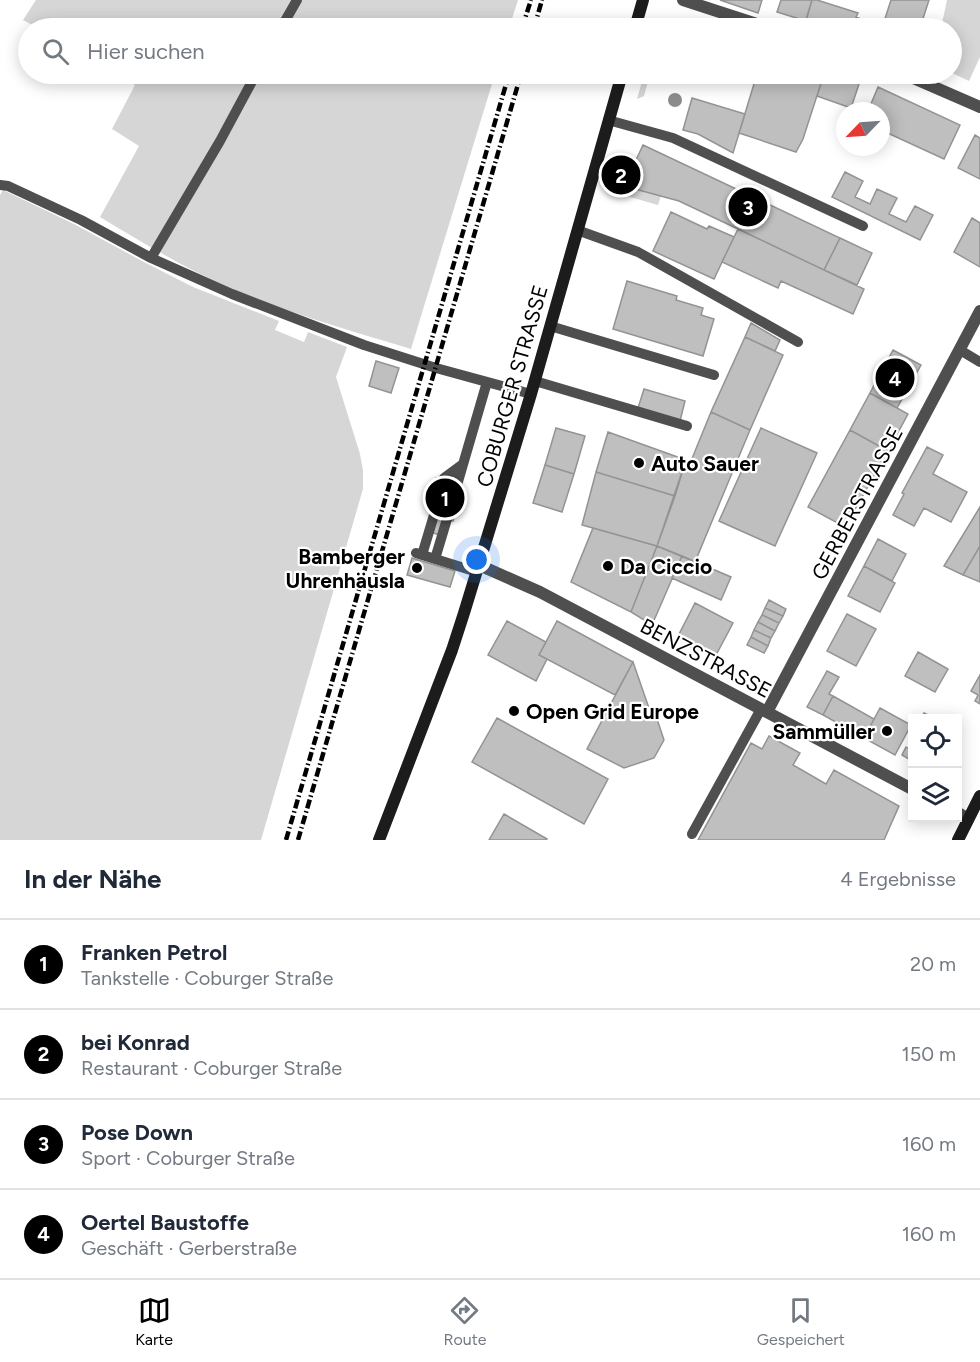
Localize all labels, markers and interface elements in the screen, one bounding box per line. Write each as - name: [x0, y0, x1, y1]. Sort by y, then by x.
- search box: [18, 18, 962, 84]
- icon: search: [39, 35, 72, 68]
- text: Hier suchen: [87, 38, 205, 65]
- north arrow: [836, 102, 890, 156]
- pin: 2: [602, 152, 640, 198]
- pin: 3: [728, 184, 768, 230]
- street label: COBURGER STRASSE: [471, 282, 553, 490]
- pin: 4: [876, 356, 914, 400]
- street label: GERBERSTRASSE: [806, 422, 908, 584]
- place label: Auto Sauer: [651, 451, 759, 476]
- marker: Auto Sauer: [632, 456, 646, 470]
- pin: 1: [426, 476, 464, 520]
- place label: Bamberger Uhrenhäusla: [286, 544, 405, 593]
- your location: [462, 545, 491, 574]
- place label: Da Ciccio: [620, 554, 712, 579]
- marker: Da Ciccio: [601, 559, 615, 573]
- marker: Bamberger Uhrenhäusla: [410, 561, 424, 575]
- street label: BENZSTRASSE: [636, 613, 776, 703]
- place label: Open Grid Europe: [526, 699, 699, 724]
- marker: Open Grid Europe: [507, 704, 521, 718]
- map controls: [908, 714, 962, 822]
- button: locate: [908, 714, 962, 768]
- place label: Sammüller: [773, 719, 875, 744]
- marker: Sammüller: [880, 724, 894, 738]
- button: layers: [908, 768, 962, 822]
- text: In der Nähe: [24, 863, 161, 895]
- text: 4 Ergebnisse: [840, 867, 956, 891]
- text: Franken Petrol: [81, 939, 227, 966]
- text: 1: [39, 952, 48, 976]
- text: 20 m: [910, 952, 956, 976]
- text: Tankstelle · Coburger Straße: [81, 966, 333, 990]
- text: bei Konrad: [81, 1029, 190, 1056]
- text: 2: [38, 1042, 49, 1066]
- text: 150 m: [901, 1042, 956, 1066]
- text: Restaurant · Coburger Straße: [81, 1056, 342, 1080]
- text: Pose Down: [81, 1119, 193, 1146]
- text: 3: [38, 1132, 49, 1156]
- text: 160 m: [902, 1132, 956, 1156]
- text: Sport · Coburger Straße: [81, 1146, 295, 1170]
- text: Oertel Baustoffe: [81, 1209, 249, 1236]
- text: 4: [37, 1222, 50, 1246]
- text: 160 m: [902, 1222, 956, 1246]
- text: Geschäft · Gerberstraße: [81, 1236, 297, 1260]
- tab: Karte: [135, 1294, 173, 1349]
- tab: Route: [443, 1294, 486, 1349]
- tab: Gespeichert: [757, 1294, 845, 1349]

